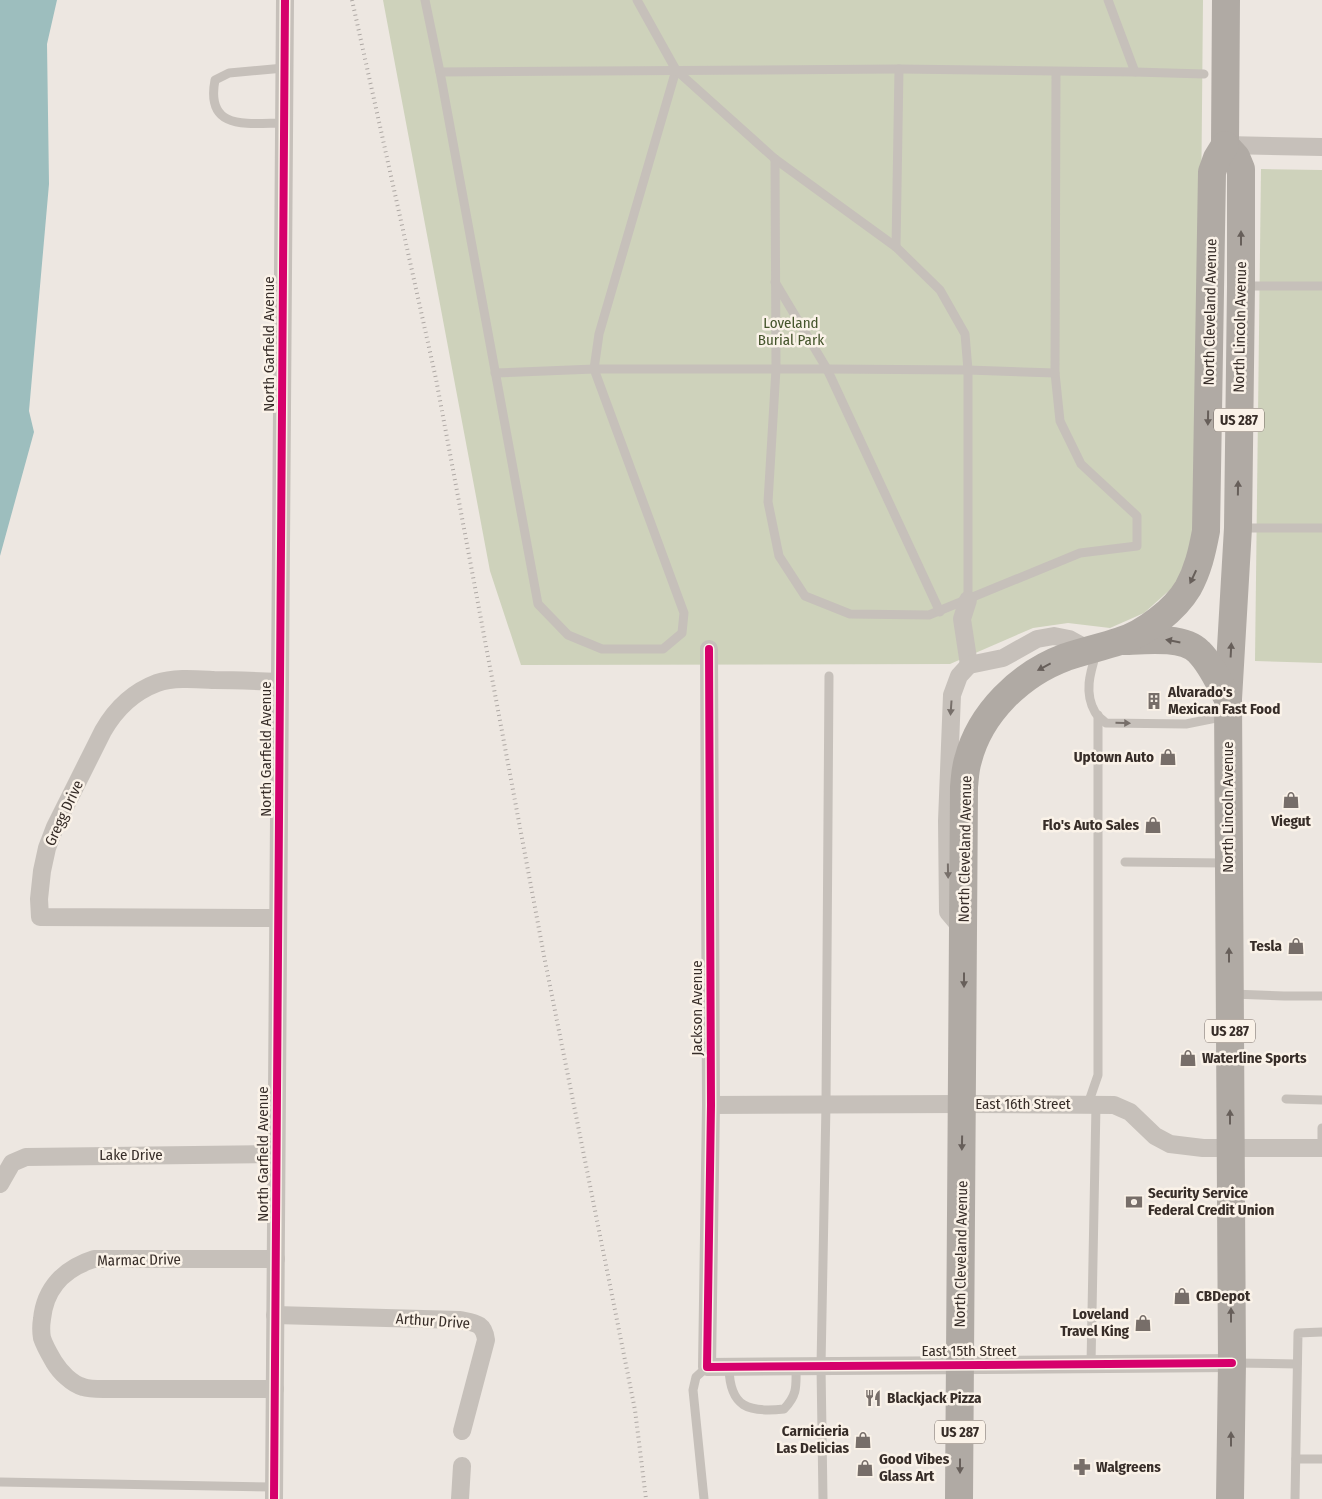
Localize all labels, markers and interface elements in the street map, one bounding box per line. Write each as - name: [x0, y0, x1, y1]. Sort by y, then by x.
- one-way arrow: [1237, 230, 1245, 246]
- street label: North Cleveland Avenue: [1200, 238, 1220, 386]
- street label: North Lincoln Avenue: [1230, 261, 1250, 393]
- street label: North Garfield Avenue: [260, 276, 278, 412]
- park label: Loveland Burial Park: [758, 314, 824, 349]
- road number: US 287: [1214, 408, 1264, 432]
- one-way arrow: [1204, 410, 1212, 426]
- one-way arrow: [1235, 480, 1243, 496]
- one-way arrow: [1188, 570, 1196, 584]
- one-way arrow: [1165, 637, 1181, 645]
- one-way arrow: [1227, 642, 1235, 658]
- one-way arrow: [1037, 663, 1051, 671]
- street label: North Garfield Avenue: [257, 681, 275, 817]
- place label: Alvarado's Mexican Fast Food: [1167, 683, 1280, 718]
- building icon: Alvarado's Mexican Fast Food: [1144, 691, 1164, 711]
- one-way arrow: [946, 701, 954, 717]
- one-way arrow: [1116, 719, 1132, 727]
- street label: North Lincoln Avenue: [1219, 741, 1237, 873]
- shop icon: Uptown Auto: [1158, 747, 1178, 767]
- place label: Uptown Auto: [1074, 748, 1154, 766]
- street label: North Cleveland Avenue: [955, 775, 975, 923]
- street label: Gregg Drive: [41, 777, 87, 849]
- shop icon: Viegut: [1281, 790, 1301, 810]
- place label: Viegut: [1270, 812, 1312, 830]
- shop icon: Flo's Auto Sales: [1143, 815, 1163, 835]
- place label: Flo's Auto Sales: [1042, 816, 1139, 834]
- one-way arrow: [944, 863, 952, 879]
- shop icon: Tesla: [1286, 936, 1306, 956]
- place label: Tesla: [1250, 937, 1283, 955]
- one-way arrow: [1225, 946, 1233, 962]
- street label: Jackson Avenue: [688, 960, 706, 1056]
- one-way arrow: [959, 972, 967, 988]
- road number: US 287: [1205, 1019, 1255, 1042]
- shop icon: Waterline Sports: [1178, 1048, 1198, 1068]
- place label: Waterline Sports: [1202, 1049, 1307, 1067]
- street label: North Garfield Avenue: [254, 1086, 272, 1222]
- street label: East 16th Street: [975, 1095, 1071, 1113]
- one-way arrow: [1226, 1109, 1234, 1125]
- one-way arrow: [958, 1135, 966, 1151]
- street label: Lake Drive: [99, 1146, 163, 1164]
- street label: North Cleveland Avenue: [951, 1180, 971, 1328]
- place label: Security Service Federal Credit Union: [1148, 1184, 1274, 1219]
- bank icon: Security Service Federal Credit Union: [1124, 1192, 1144, 1212]
- street label: Marmac Drive: [97, 1250, 181, 1270]
- shop icon: CBDepot: [1172, 1286, 1192, 1306]
- place label: CBDepot: [1196, 1287, 1251, 1305]
- place label: Loveland Travel King: [1060, 1305, 1130, 1340]
- one-way arrow: [1227, 1306, 1235, 1322]
- street label: Arthur Drive: [395, 1309, 471, 1333]
- shop icon: Loveland Travel King: [1133, 1313, 1153, 1333]
- street label: East 15th Street: [922, 1342, 1016, 1360]
- restaurant icon: Blackjack Pizza: [863, 1388, 883, 1408]
- place label: Blackjack Pizza: [887, 1389, 982, 1407]
- road number: US 287: [935, 1420, 985, 1444]
- place label: Carnicieria Las Delicias: [776, 1422, 850, 1457]
- shop icon: Carnicieria Las Delicias: [853, 1430, 873, 1450]
- one-way arrow: [1227, 1431, 1235, 1447]
- place label: Good Vibes Glass Art: [879, 1450, 950, 1485]
- pharmacy icon: Walgreens: [1072, 1457, 1092, 1477]
- shop icon: Good Vibes Glass Art: [855, 1458, 875, 1478]
- one-way arrow: [956, 1458, 964, 1474]
- place label: Walgreens: [1096, 1458, 1161, 1476]

